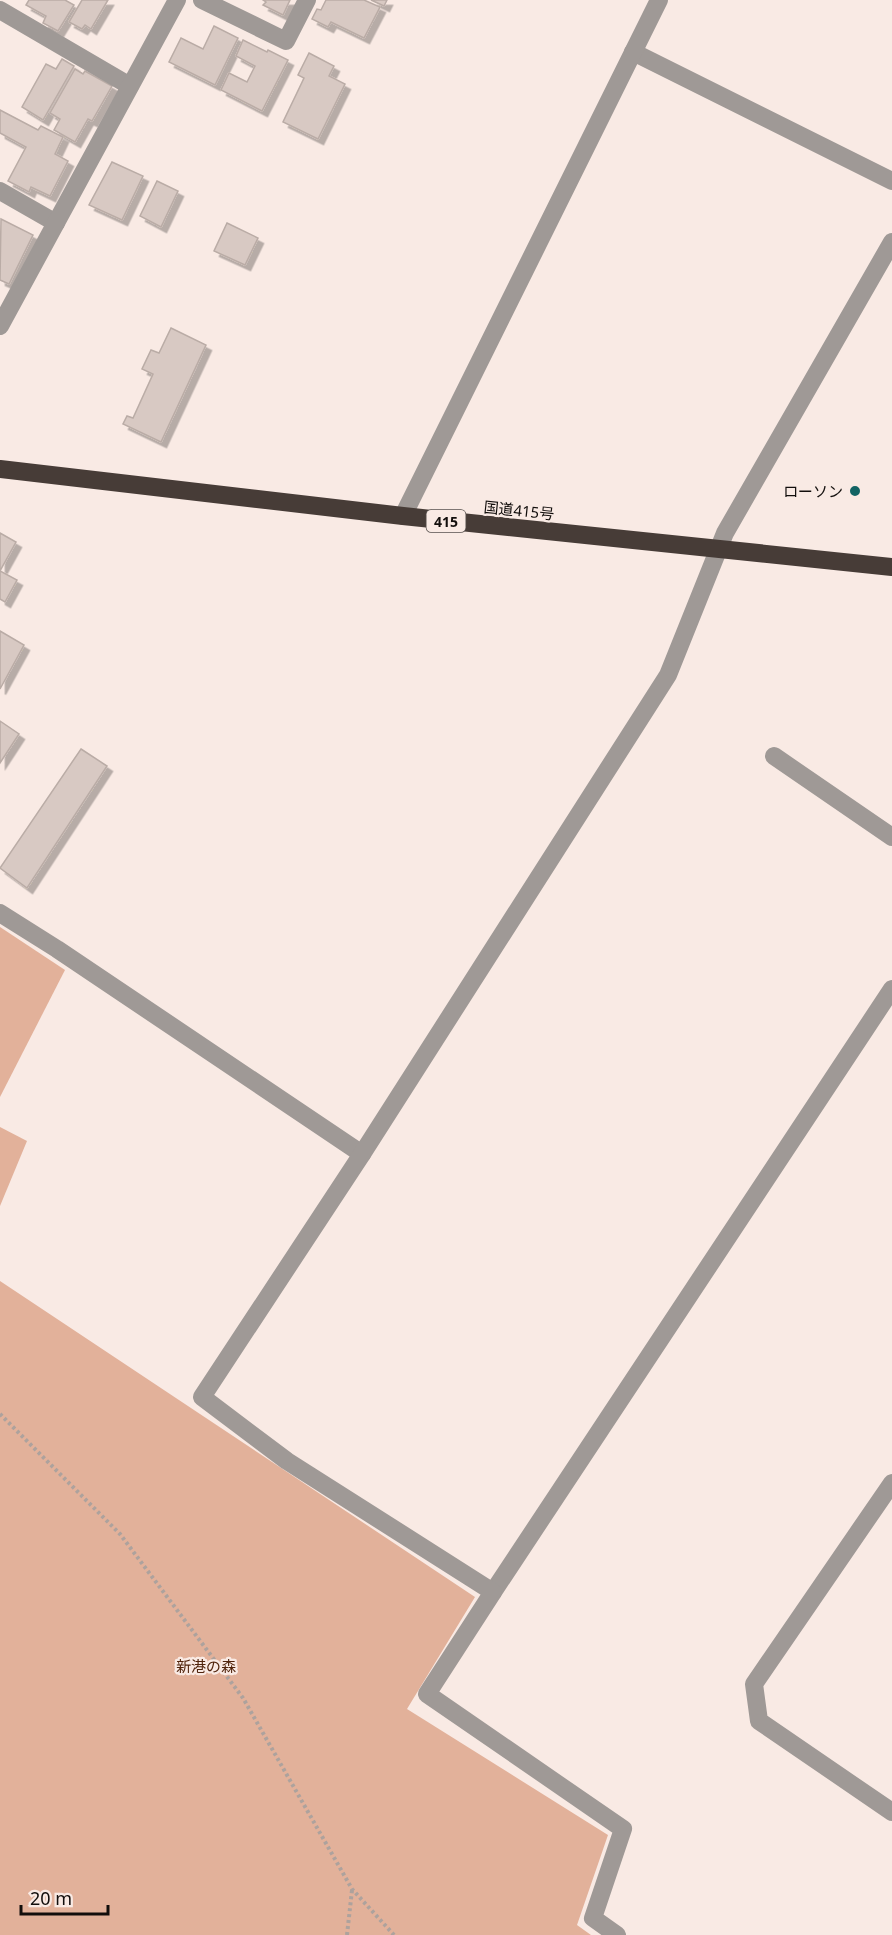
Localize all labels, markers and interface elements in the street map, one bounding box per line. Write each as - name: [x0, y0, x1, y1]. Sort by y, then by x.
- place label: ローソン: [783, 481, 843, 501]
- marker: ローソン: [848, 484, 862, 498]
- street label: 国道415号: [483, 496, 555, 524]
- road number: 415: [426, 510, 466, 532]
- park label: 新港の森: [176, 1656, 236, 1676]
- scale bar: [21, 1878, 108, 1916]
- text: 20 m: [30, 1886, 72, 1910]

